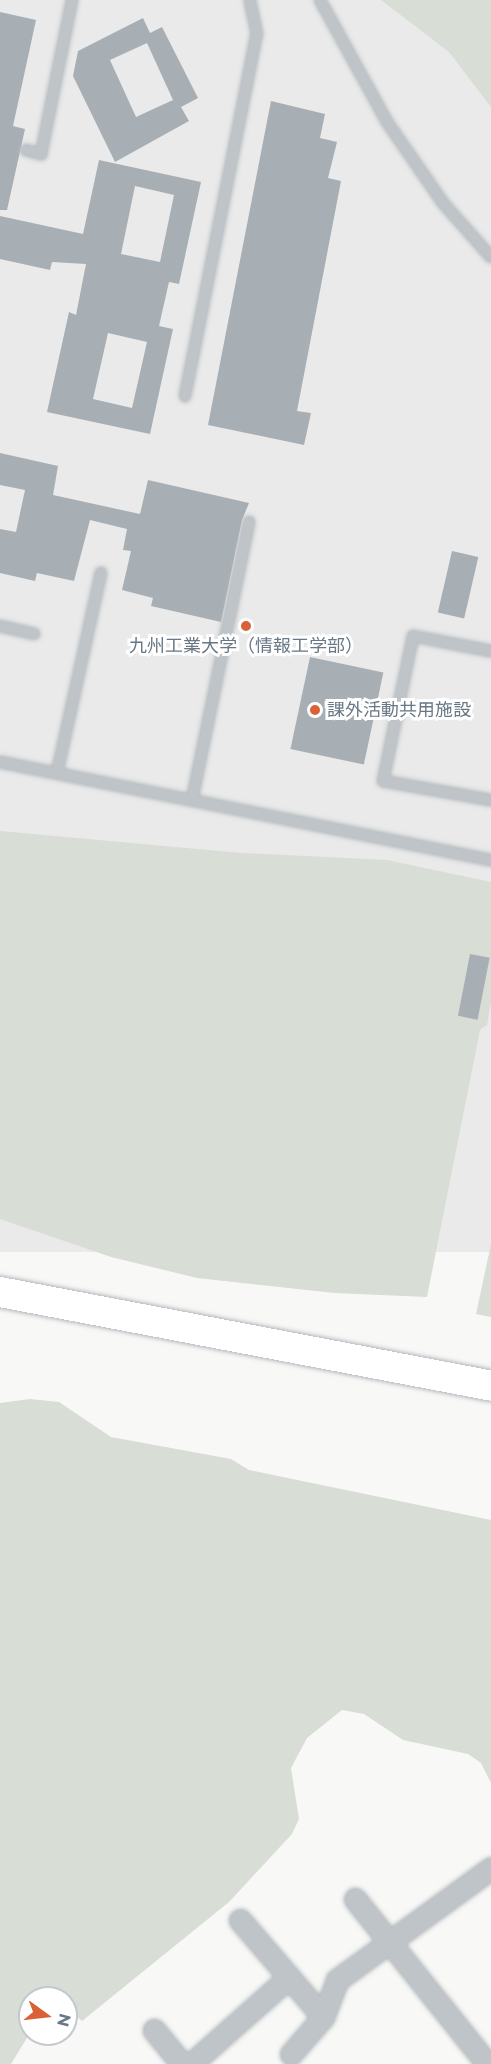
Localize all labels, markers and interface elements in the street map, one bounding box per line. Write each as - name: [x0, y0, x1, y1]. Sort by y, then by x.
- marker: 九州工業大学（情報工学部）: [239, 619, 253, 633]
- place label: 九州工業大学（情報工学部）: [129, 635, 363, 657]
- place label: 課外活動共用施設: [327, 699, 471, 721]
- marker: 課外活動共用施設: [308, 703, 322, 717]
- north arrow: [18, 1986, 78, 2046]
- text: N: [53, 2012, 75, 2029]

